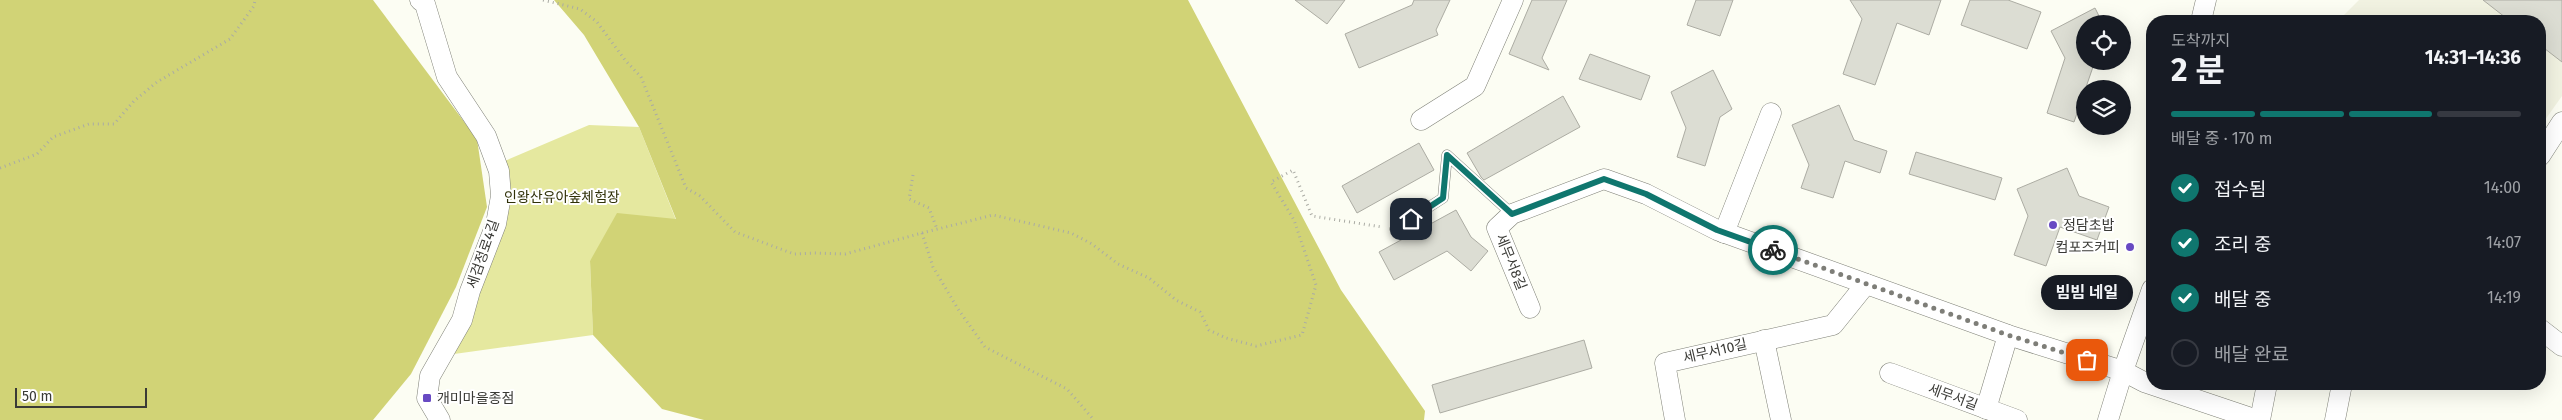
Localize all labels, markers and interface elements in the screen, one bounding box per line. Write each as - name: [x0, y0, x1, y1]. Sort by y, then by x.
- map controls: [2076, 15, 2131, 135]
- button: locate: [2076, 15, 2131, 70]
- text: 도착까지: [2171, 31, 2230, 50]
- text: 14:31–14:36: [2425, 46, 2521, 69]
- text: 2 분: [2171, 51, 2225, 89]
- button: layers: [2076, 80, 2131, 135]
- text: 배달 중 · 170 m: [2171, 129, 2272, 148]
- icon: check: [2171, 174, 2199, 202]
- text: 접수됨: [2214, 178, 2266, 201]
- text: 14:00: [2484, 178, 2521, 197]
- park label: 인왕산유아숲체험장: [504, 189, 620, 206]
- pin: [1390, 198, 1432, 240]
- icon: home: [1397, 205, 1425, 233]
- street label: 세검정로4길: [463, 217, 503, 291]
- place label: 정담초밥: [2063, 217, 2115, 234]
- marker: 정담초밥: [2047, 219, 2059, 231]
- courier: [1748, 225, 1798, 275]
- icon: check: [2171, 229, 2199, 257]
- street label: 세무서8길: [1492, 231, 1530, 293]
- text: 조리 중: [2214, 233, 2271, 256]
- text: 14:07: [2486, 233, 2521, 252]
- icon: bike: [1759, 236, 1787, 264]
- place label: 컴포즈커피: [2056, 239, 2120, 256]
- marker: 컴포즈커피: [2124, 241, 2136, 253]
- callout: 빔빔 네일: [2041, 275, 2133, 310]
- text: 빔빔 네일: [2056, 283, 2118, 302]
- icon: check: [2171, 284, 2199, 312]
- text: 배달 중: [2214, 288, 2271, 311]
- text: 14:19: [2487, 288, 2521, 307]
- street label: 세무서10길: [1681, 335, 1749, 367]
- pin: [2066, 339, 2108, 381]
- text: 배달 완료: [2214, 343, 2289, 366]
- icon: bag: [2073, 346, 2101, 374]
- street label: 세무서길: [1926, 380, 1980, 414]
- scale bar: [15, 385, 148, 408]
- text: 50 m: [22, 388, 53, 405]
- place label: 개미마을종점: [437, 390, 514, 407]
- marker: 개미마을종점: [421, 392, 433, 404]

